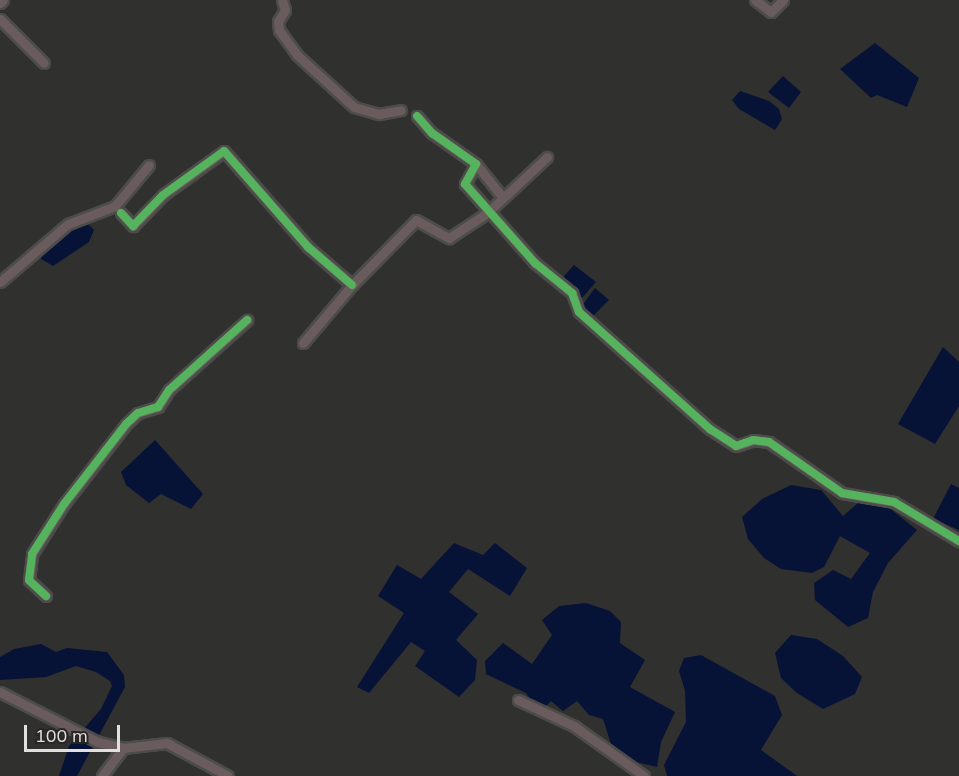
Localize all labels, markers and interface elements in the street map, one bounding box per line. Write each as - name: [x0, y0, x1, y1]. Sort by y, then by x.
- scale bar: [27, 713, 123, 751]
- text: 100 m: [35, 724, 88, 747]

